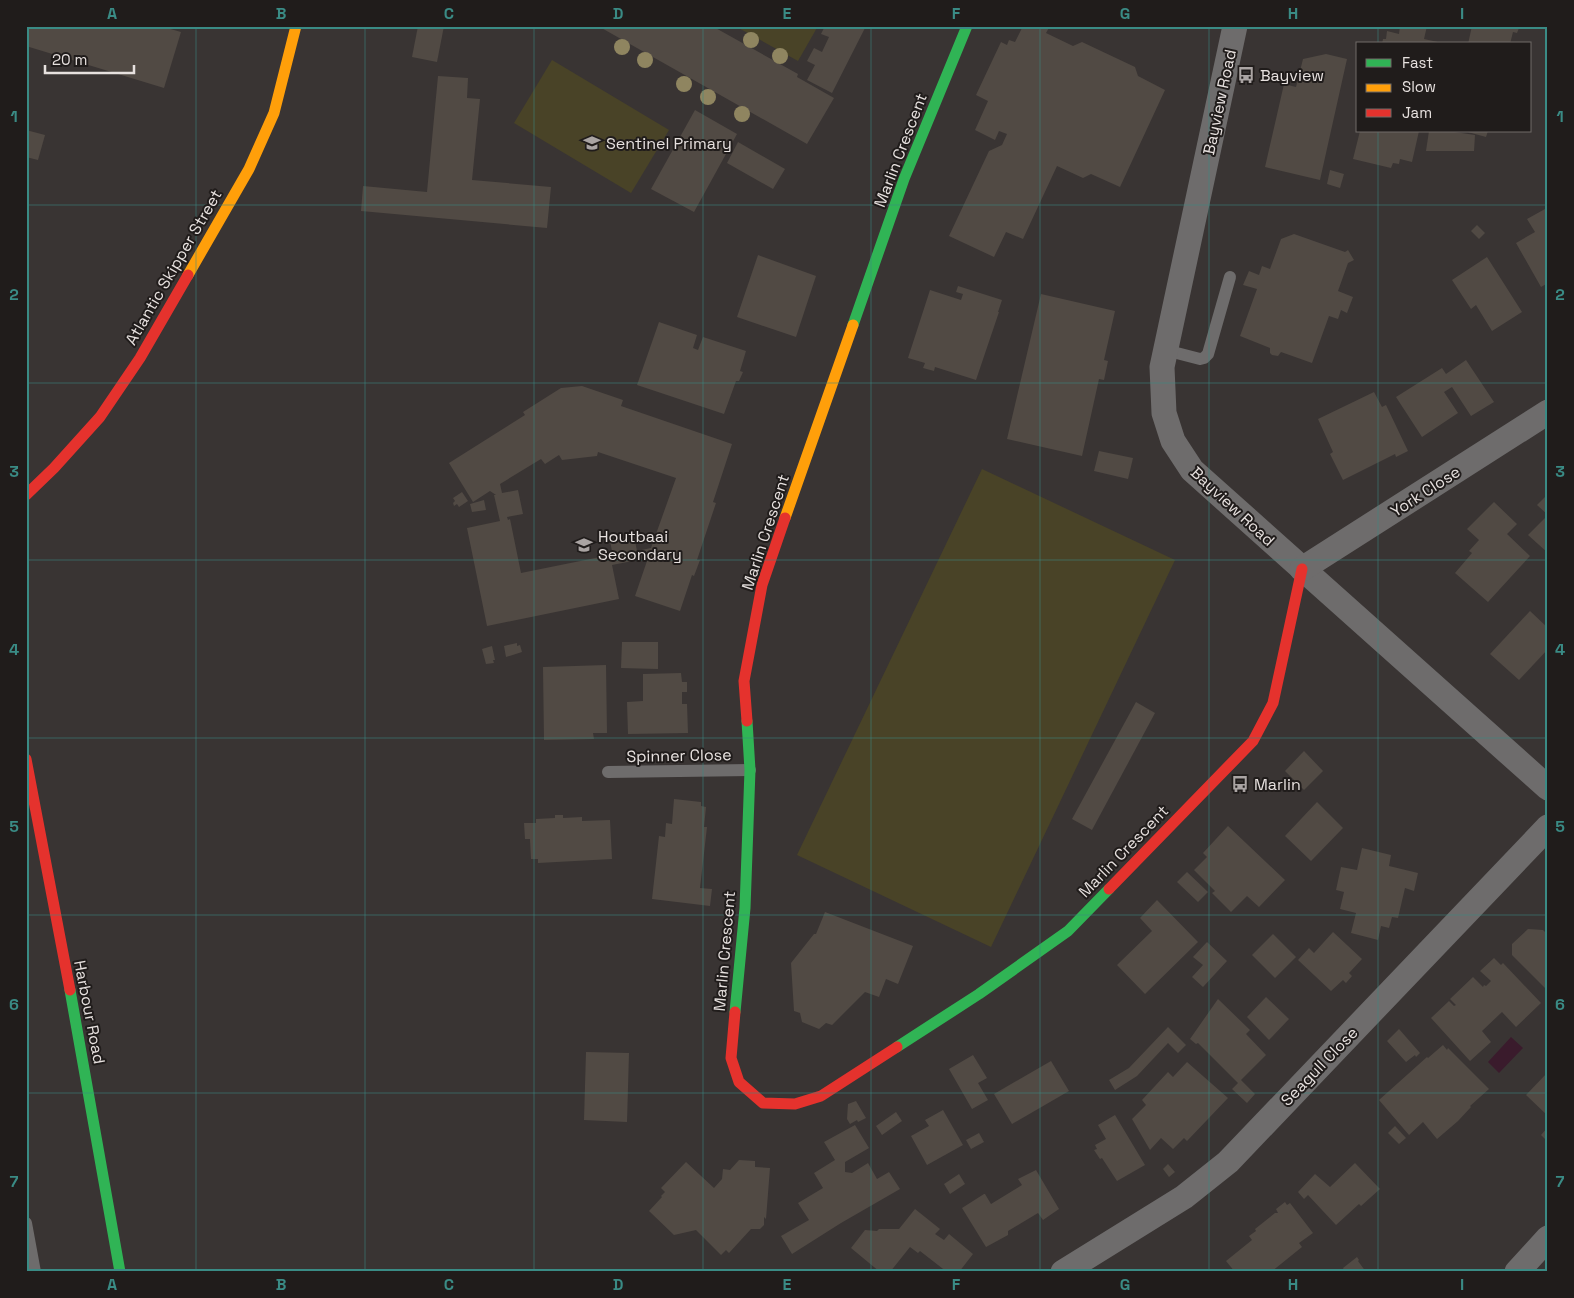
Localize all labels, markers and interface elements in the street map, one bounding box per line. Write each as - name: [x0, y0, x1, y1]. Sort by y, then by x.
- text: A: [107, 3, 117, 24]
- text: B: [276, 3, 286, 24]
- text: C: [444, 3, 454, 24]
- text: D: [613, 3, 623, 24]
- text: E: [783, 3, 792, 24]
- text: F: [952, 3, 961, 24]
- text: G: [1120, 3, 1130, 24]
- text: H: [1288, 3, 1298, 24]
- text: I: [1460, 3, 1464, 24]
- scale bar: [45, 42, 134, 74]
- legend: [1356, 42, 1532, 132]
- street label: Bayview Road: [1198, 47, 1241, 157]
- text: 20 m: [52, 50, 87, 69]
- text: Fast: [1402, 53, 1433, 72]
- bus stop icon: Bayview: [1236, 65, 1256, 85]
- place label: Bayview: [1260, 65, 1324, 86]
- text: Slow: [1402, 77, 1436, 96]
- street label: Marlin Crescent: [869, 90, 932, 210]
- text: Jam: [1402, 103, 1432, 122]
- text: 1: [10, 106, 18, 127]
- text: 1: [1556, 106, 1564, 127]
- school or university icon: Sentinel Primary: [582, 133, 602, 153]
- place label: Sentinel Primary: [606, 133, 732, 154]
- street label: Atlantic Skipper Street: [120, 186, 227, 349]
- text: 2: [9, 284, 19, 305]
- text: 2: [1555, 284, 1565, 305]
- text: 3: [9, 461, 19, 482]
- street label: York Close: [1386, 461, 1464, 522]
- text: 3: [1555, 461, 1565, 482]
- street label: Bayview Road: [1186, 462, 1279, 551]
- street label: Marlin Crescent: [737, 471, 794, 593]
- place label: Houtbaai Secondary: [598, 526, 682, 565]
- school or university icon: Houtbaai Secondary: [574, 535, 594, 555]
- text: 4: [9, 639, 19, 660]
- text: 4: [1555, 639, 1565, 660]
- street label: Spinner Close: [626, 744, 732, 767]
- bus stop icon: Marlin: [1230, 774, 1250, 794]
- place label: Marlin: [1254, 774, 1301, 795]
- street label: Marlin Crescent: [1074, 801, 1173, 902]
- text: 5: [9, 816, 19, 837]
- text: 5: [1555, 816, 1565, 837]
- street label: Marlin Crescent: [709, 890, 740, 1012]
- street label: Harbour Road: [69, 958, 110, 1066]
- text: 6: [9, 994, 19, 1015]
- text: 6: [1555, 994, 1565, 1015]
- street label: Seagull Close: [1276, 1022, 1362, 1110]
- text: 7: [10, 1171, 19, 1192]
- text: 7: [1556, 1171, 1565, 1192]
- text: A: [107, 1274, 117, 1295]
- text: B: [276, 1274, 286, 1295]
- text: C: [444, 1274, 454, 1295]
- text: D: [613, 1274, 623, 1295]
- text: E: [783, 1274, 792, 1295]
- text: F: [952, 1274, 961, 1295]
- text: G: [1120, 1274, 1130, 1295]
- text: H: [1288, 1274, 1298, 1295]
- text: I: [1460, 1274, 1464, 1295]

